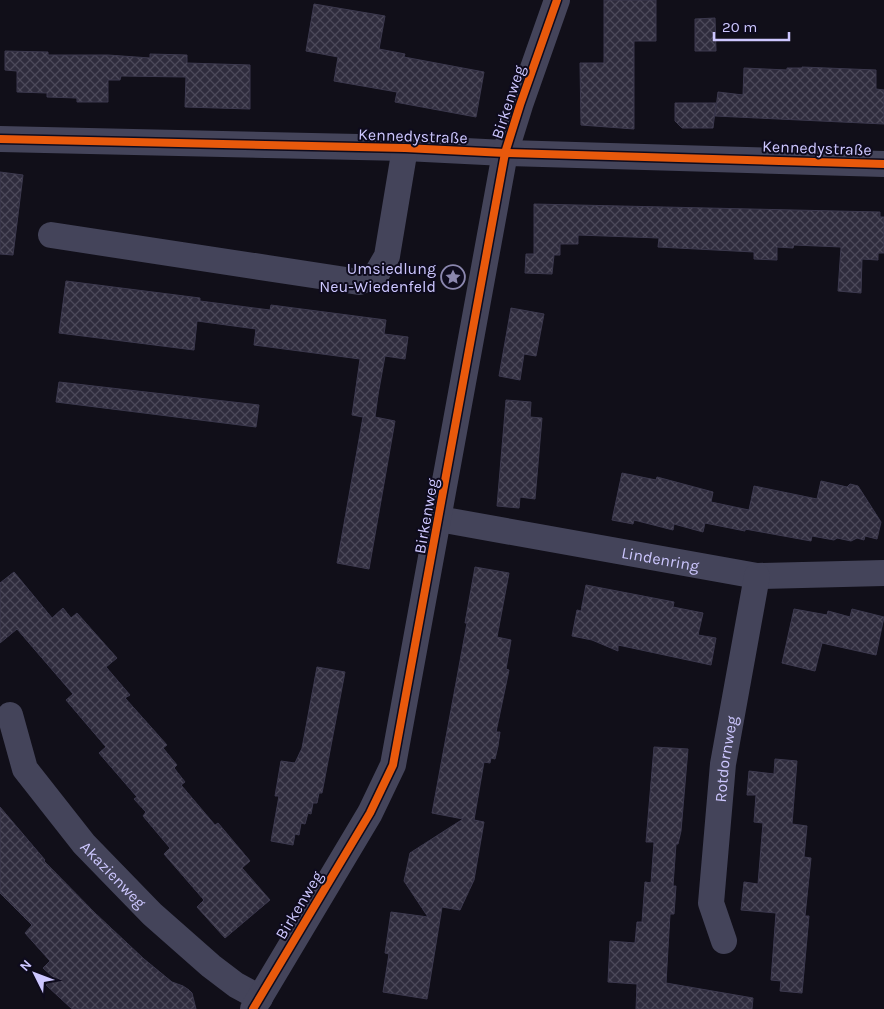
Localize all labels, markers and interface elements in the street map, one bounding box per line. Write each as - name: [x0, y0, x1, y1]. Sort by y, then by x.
- scale bar: [714, 10, 789, 42]
- text: 20 m: [722, 18, 757, 36]
- street label: Birkenweg: [487, 63, 529, 141]
- street label: Kennedystraße: [358, 125, 468, 147]
- street label: Kennedystraße: [762, 137, 872, 159]
- place label: Umsiedlung Neu-Wiedenfeld: [319, 259, 436, 296]
- place icon: Umsiedlung Neu-Wiedenfeld: [440, 264, 466, 290]
- street label: Birkenweg: [410, 477, 442, 555]
- street label: Lindenring: [620, 542, 701, 575]
- street label: Rotdornweg: [710, 714, 741, 803]
- street label: Akazienweg: [77, 837, 150, 912]
- street label: Birkenweg: [271, 867, 327, 943]
- north arrow: [10, 949, 60, 999]
- text: N: [16, 956, 35, 975]

